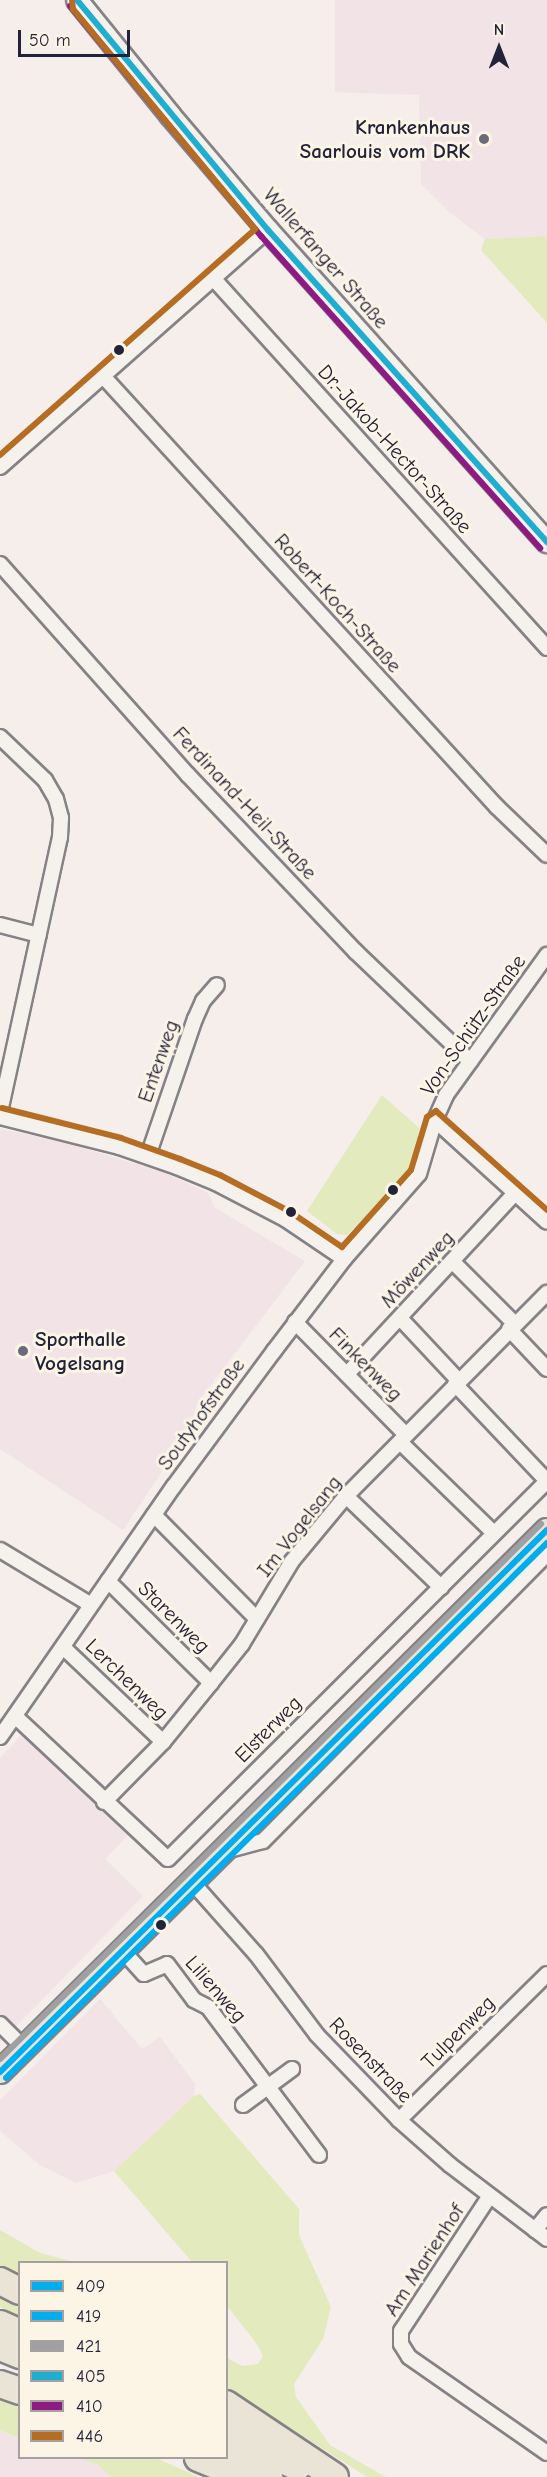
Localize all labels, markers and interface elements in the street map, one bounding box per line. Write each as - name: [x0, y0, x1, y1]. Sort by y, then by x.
- scale bar: [21, 18, 134, 56]
- north arrow: [469, 18, 529, 78]
- text: N: [494, 21, 504, 39]
- text: 50 m: [29, 30, 71, 51]
- place label: Krankenhaus Saarlouis vom DRK: [300, 114, 470, 164]
- marker: Krankenhaus Saarlouis vom DRK: [475, 130, 493, 148]
- street label: Wallerfanger Straße: [258, 182, 394, 334]
- unlabelled marker: [113, 344, 125, 356]
- street label: Dr.-Jakob-Hector-Straße: [313, 359, 477, 539]
- street label: Robert-Koch-Straße: [269, 528, 407, 678]
- street label: Ferdinand-Heil-Straße: [168, 721, 322, 885]
- street label: Von-Schütz-Straße: [415, 950, 531, 1100]
- street label: Entenweg: [132, 1016, 184, 1106]
- unlabelled marker: [387, 1184, 399, 1196]
- unlabelled marker: [285, 1206, 297, 1218]
- street label: Möwenweg: [375, 1225, 459, 1313]
- street label: Finkenweg: [324, 1322, 408, 1406]
- place label: Sporthalle Vogelsang: [35, 1326, 126, 1376]
- marker: Sporthalle Vogelsang: [16, 1344, 30, 1358]
- street label: Soutyhofstraße: [152, 1353, 250, 1475]
- street label: Im Vogelsang: [251, 1470, 347, 1582]
- street label: Starenweg: [133, 1576, 215, 1658]
- street label: Lerchenweg: [80, 1633, 174, 1725]
- street label: Elsterweg: [229, 1690, 307, 1768]
- unlabelled marker: [155, 1919, 167, 1931]
- street label: Lilienweg: [180, 1950, 252, 2028]
- street label: Tulpenweg: [416, 1990, 500, 2074]
- street label: Rosenstraße: [324, 2012, 418, 2108]
- street label: Am Marienhof: [378, 2199, 470, 2321]
- legend: [18, 2261, 228, 2459]
- text: 409: [76, 2276, 105, 2297]
- text: 419: [76, 2306, 101, 2327]
- text: 421: [76, 2336, 101, 2357]
- text: 405: [76, 2366, 105, 2387]
- text: 410: [76, 2396, 103, 2417]
- text: 446: [76, 2426, 103, 2447]

